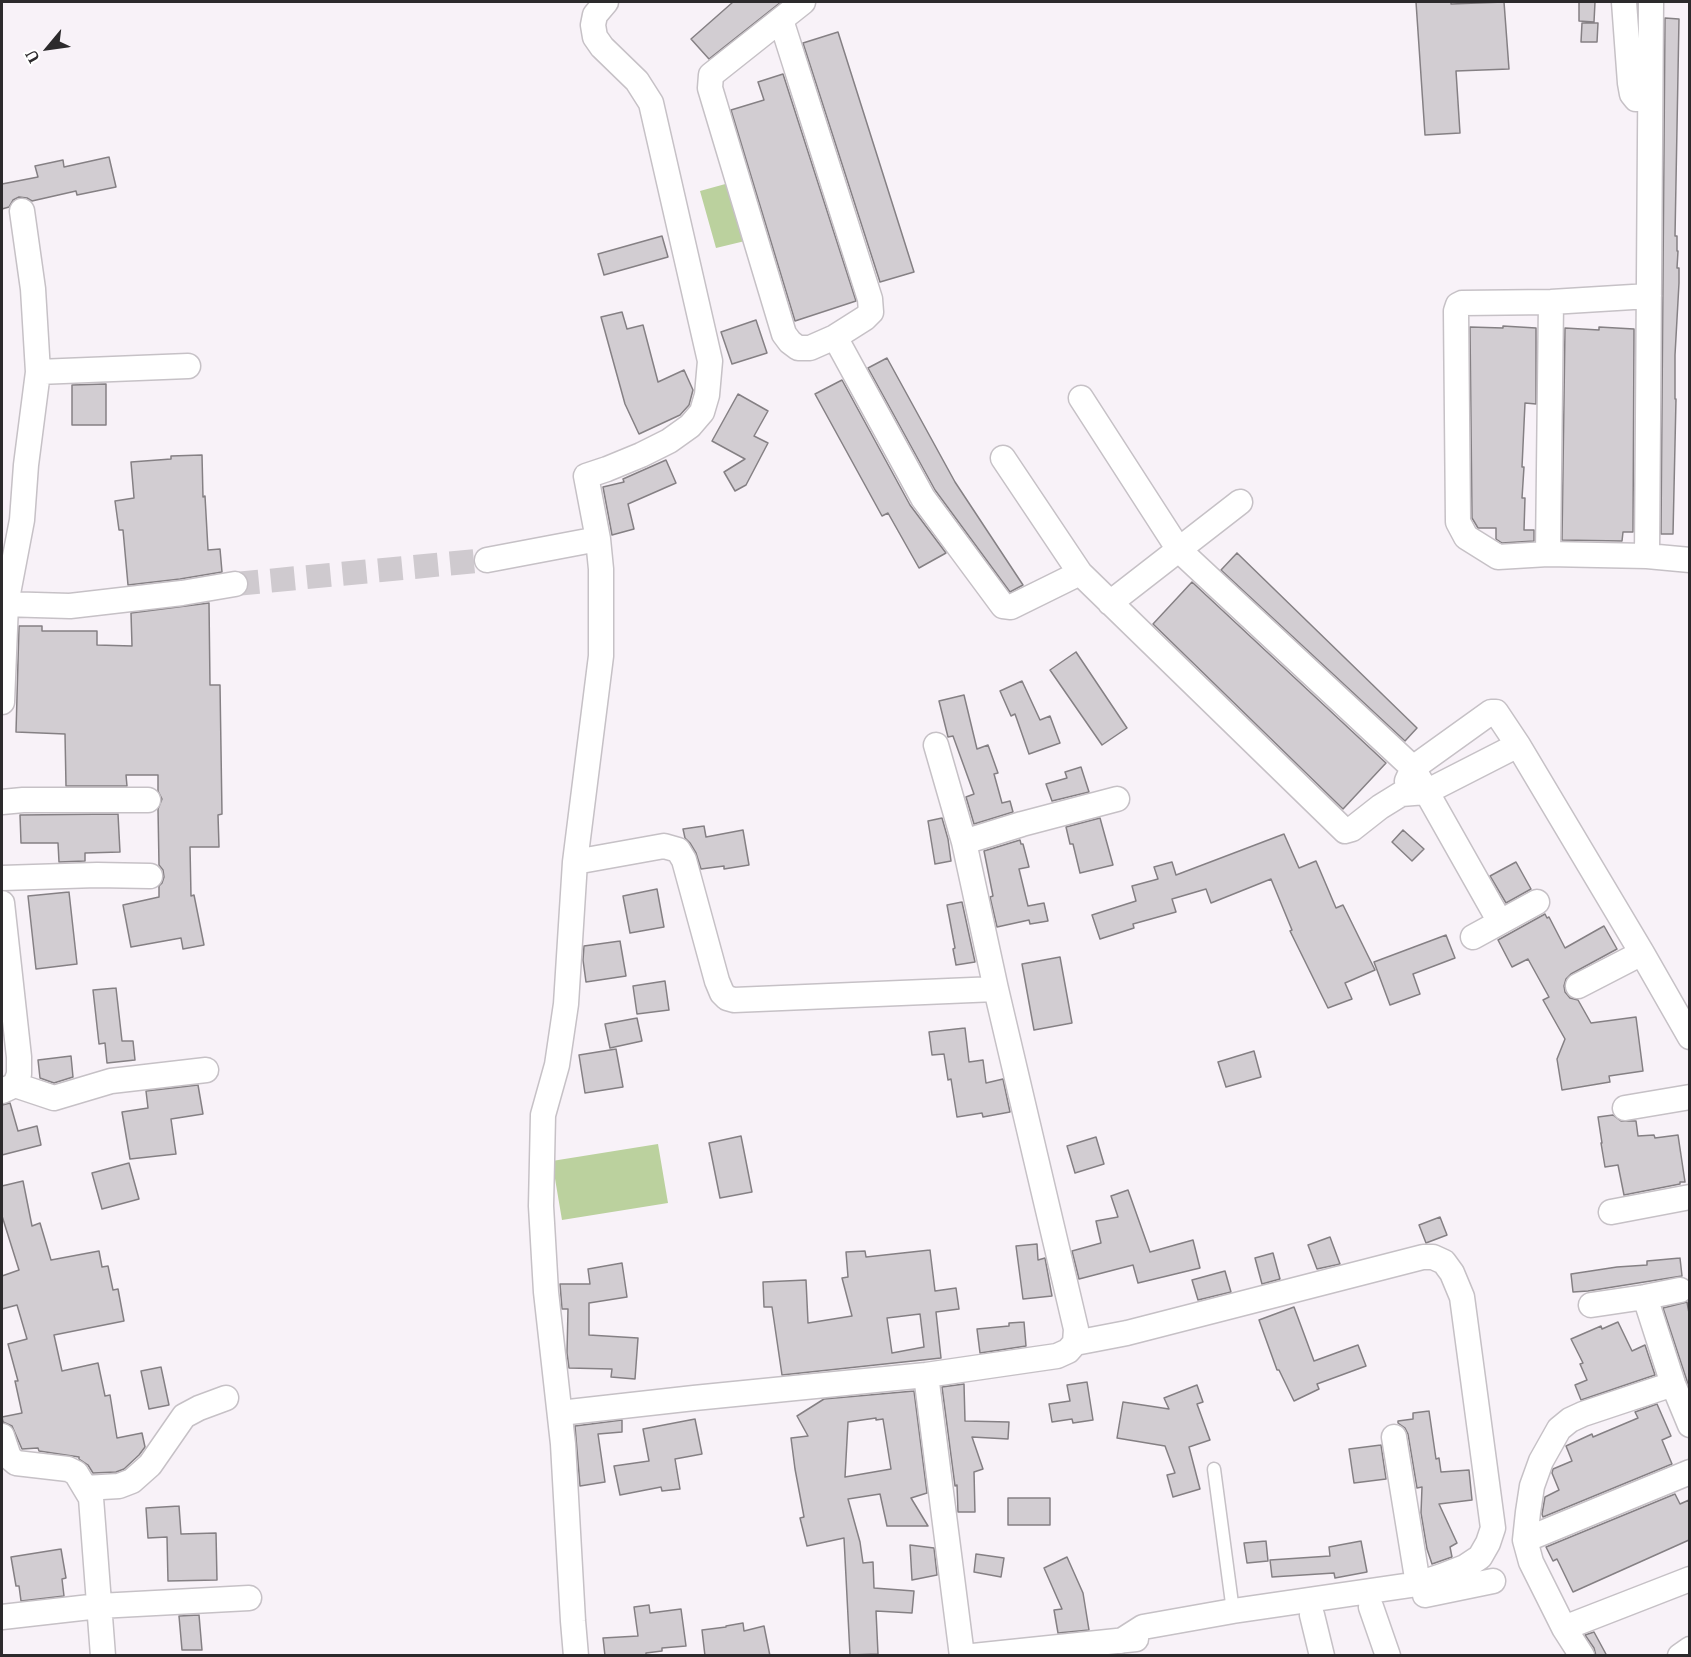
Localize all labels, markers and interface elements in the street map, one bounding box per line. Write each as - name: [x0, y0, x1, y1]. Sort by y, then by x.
- north arrow: [18, 18, 78, 78]
- text: U: [20, 46, 45, 67]

